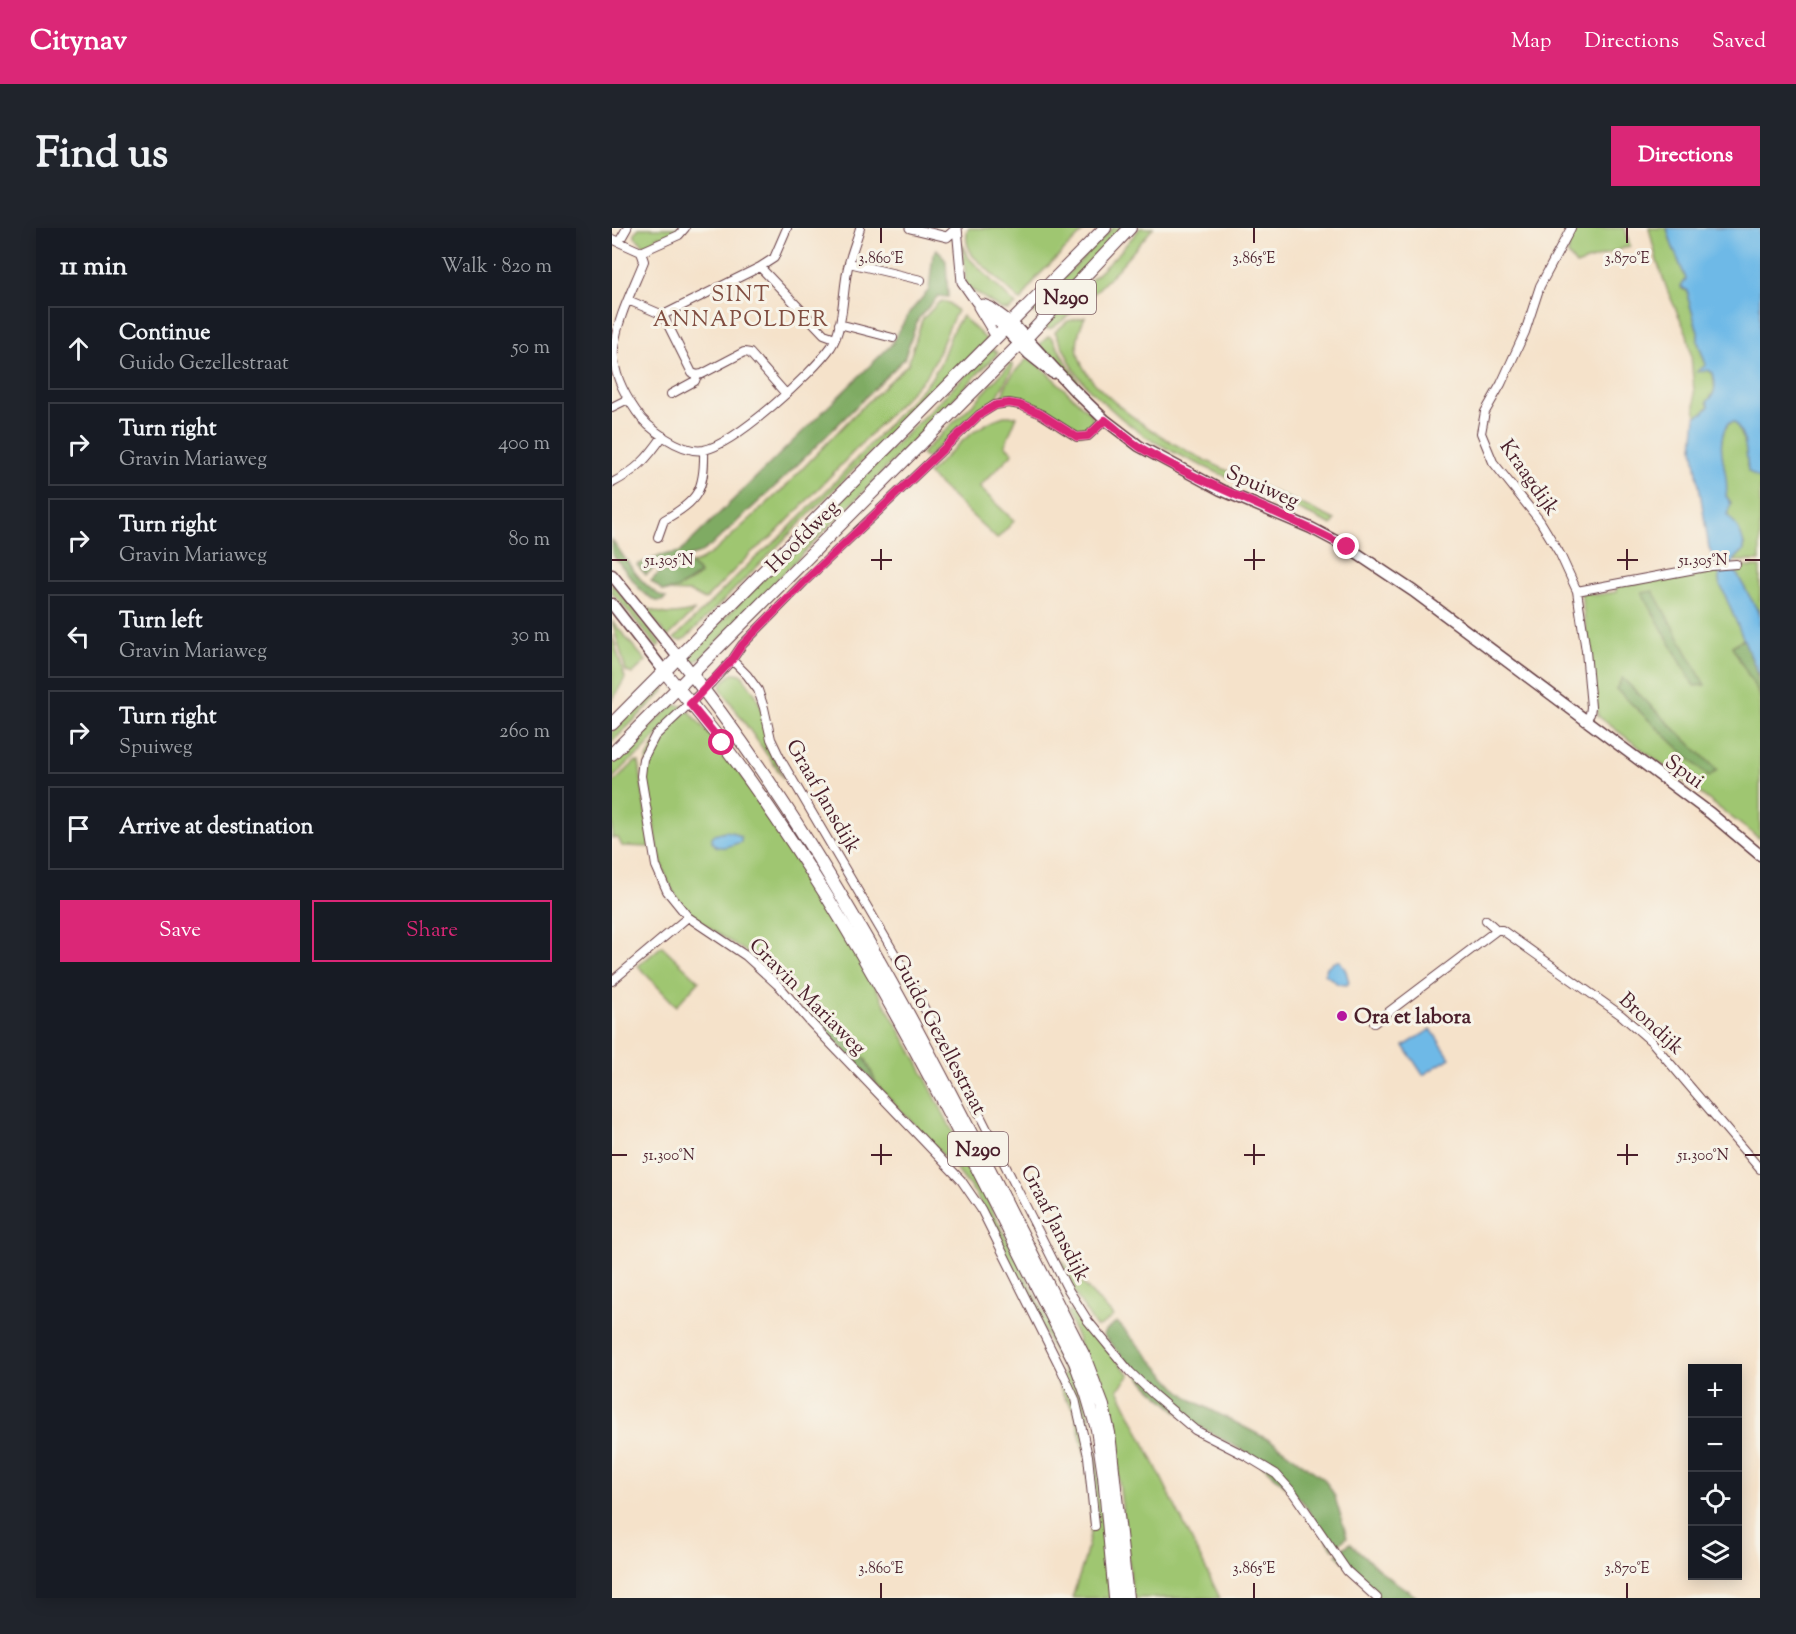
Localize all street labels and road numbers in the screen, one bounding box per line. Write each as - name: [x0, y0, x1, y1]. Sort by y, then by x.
- road number: N290: [1036, 280, 1096, 314]
- street label: Kraagdijk: [1491, 434, 1566, 523]
- street label: Spuiweg: [1221, 458, 1304, 517]
- street label: Hoofdweg: [760, 494, 847, 581]
- street label: Graaf Jansdijk: [777, 734, 867, 860]
- street label: Spui: [1658, 748, 1710, 797]
- street label: Gravin Mariaweg: [741, 932, 872, 1063]
- street label: Guido Gezellestraat: [883, 949, 993, 1121]
- street label: Brondijk: [1611, 986, 1690, 1063]
- road number: N290: [948, 1132, 1008, 1166]
- street label: Graaf Jansdijk: [1012, 1160, 1097, 1288]

